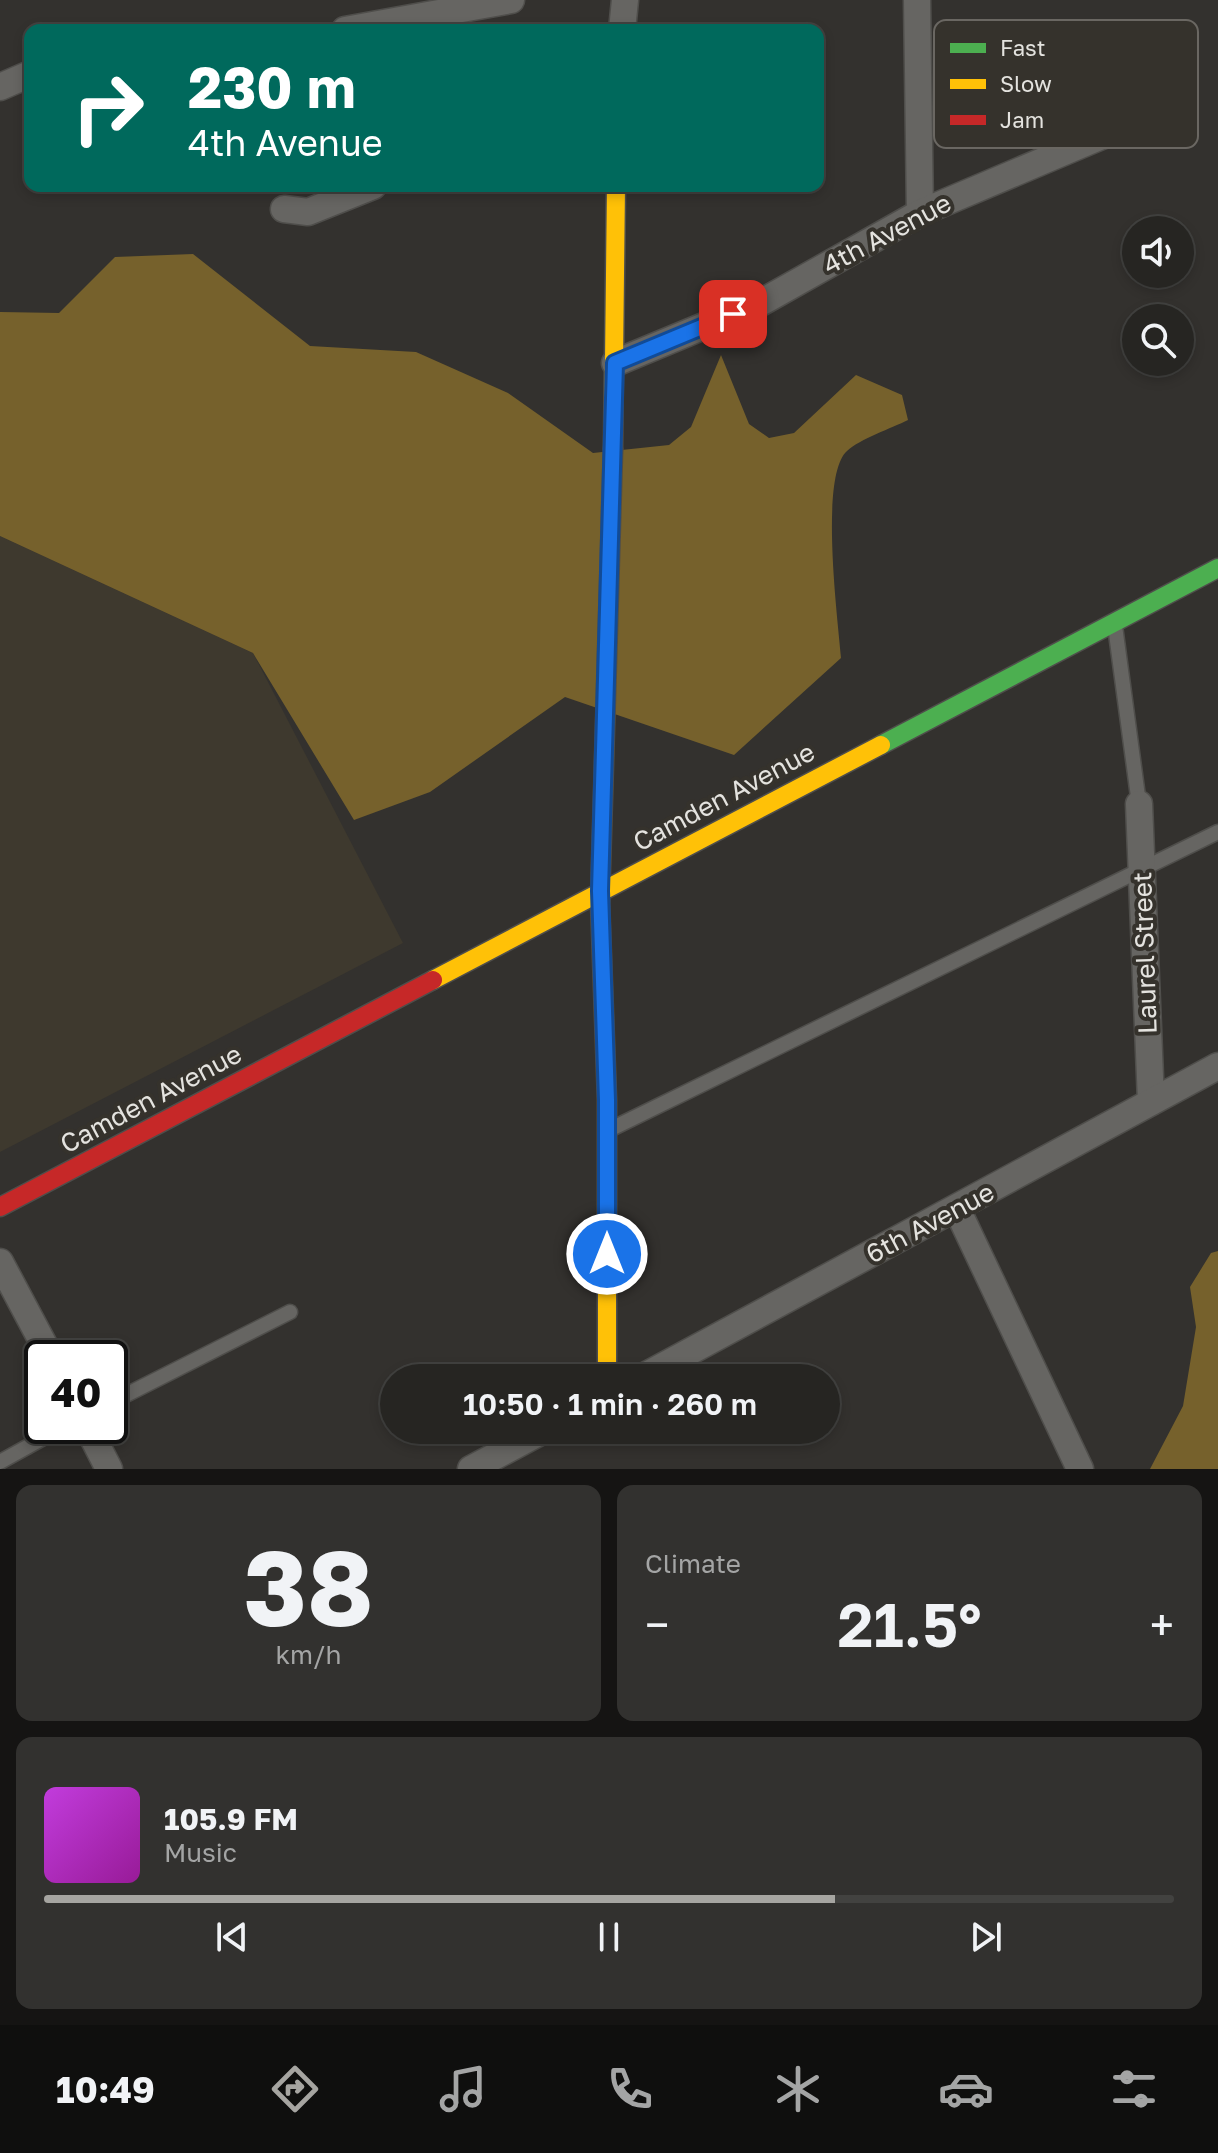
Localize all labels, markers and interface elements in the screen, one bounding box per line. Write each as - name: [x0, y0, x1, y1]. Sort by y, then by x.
- legend: [934, 20, 1198, 148]
- text: Fast: [1000, 34, 1046, 61]
- text: 230 m: [188, 53, 356, 120]
- icon: right: [56, 56, 160, 160]
- text: Slow: [1000, 70, 1052, 97]
- text: Jam: [1000, 106, 1044, 133]
- text: 4th Avenue: [188, 121, 383, 164]
- street label: 4th Avenue: [817, 187, 956, 280]
- map controls: [1122, 216, 1194, 376]
- button: sound: [1122, 216, 1194, 288]
- pin: [699, 280, 767, 348]
- icon: arrive: [711, 292, 755, 336]
- button: search: [1122, 304, 1194, 376]
- street label: Camden Avenue: [628, 736, 820, 857]
- street label: Laurel Street: [1126, 871, 1163, 1035]
- street label: Camden Avenue: [55, 1038, 247, 1159]
- street label: 6th Avenue: [861, 1176, 999, 1269]
- position arrow: [565, 1212, 649, 1296]
- speed limit sign: 40: [24, 1340, 128, 1444]
- text: 10:50 · 1 min · 260 m: [463, 1386, 757, 1422]
- text: 38: [243, 1524, 374, 1649]
- text: Climate: [645, 1548, 741, 1579]
- text: 21.5°: [837, 1588, 982, 1660]
- text: −: [645, 1598, 669, 1651]
- text: +: [1150, 1598, 1174, 1651]
- text: km/h: [275, 1639, 342, 1670]
- text: 105.9 FM: [164, 1801, 298, 1837]
- text: Music: [164, 1837, 237, 1868]
- icon: previous: [210, 1915, 254, 1959]
- icon: pause: [587, 1915, 631, 1959]
- icon: next: [964, 1915, 1008, 1959]
- icon: directions: [267, 2061, 323, 2117]
- icon: music: [435, 2061, 491, 2117]
- icon: phone: [602, 2061, 658, 2117]
- icon: climate: [770, 2061, 826, 2117]
- icon: car: [938, 2061, 994, 2117]
- icon: filters: [1106, 2061, 1162, 2117]
- text: 10:49: [56, 2068, 155, 2111]

